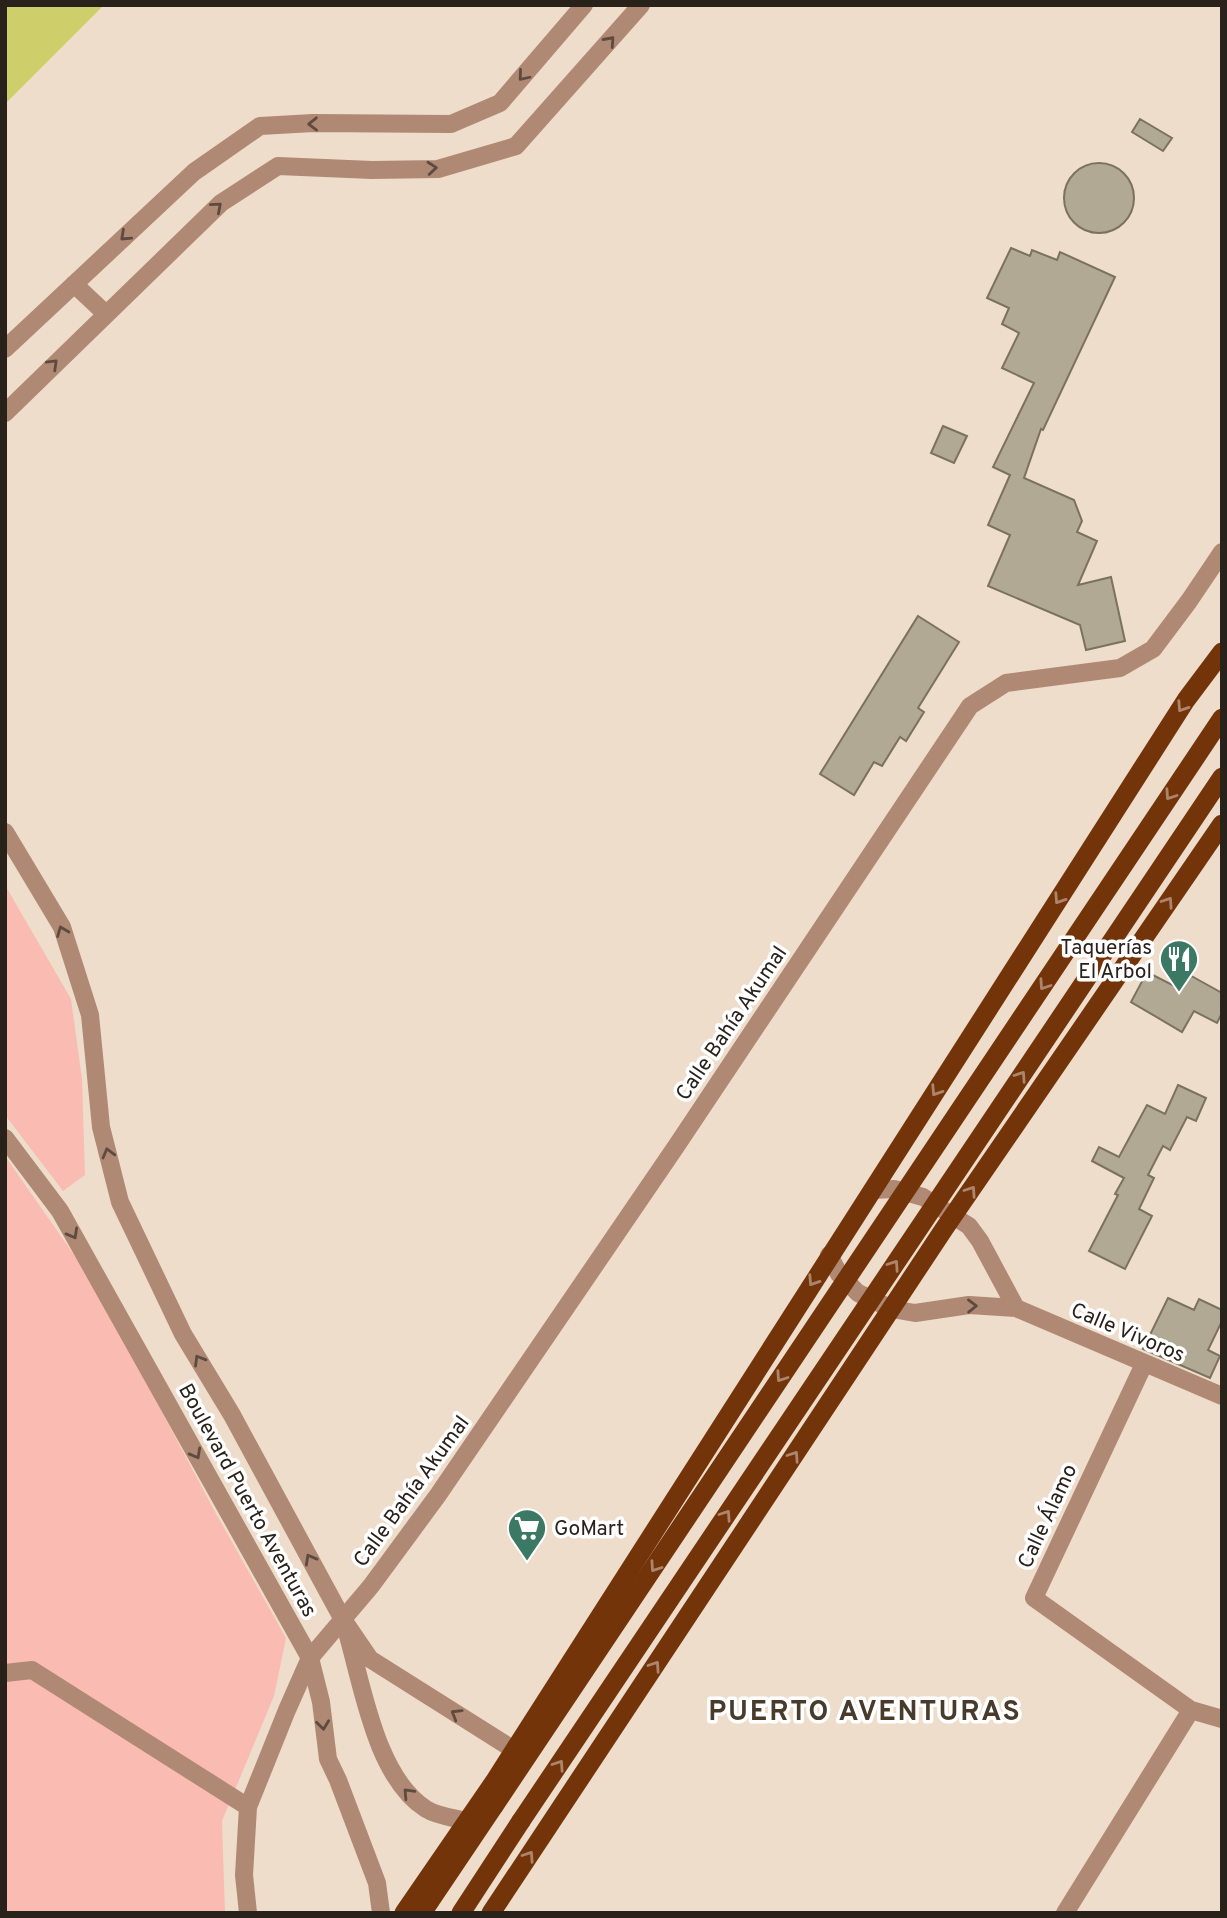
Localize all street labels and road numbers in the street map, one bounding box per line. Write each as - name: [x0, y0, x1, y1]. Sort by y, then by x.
- street label: Calle Bahía Akumal: [671, 941, 794, 1106]
- street label: Calle Vivoros: [1066, 1297, 1189, 1370]
- street label: Boulevard Puerto Aventuras: [171, 1379, 322, 1622]
- street label: Calle Bahía Akumal: [348, 1411, 476, 1573]
- street label: Calle Álamo: [1012, 1460, 1084, 1573]

